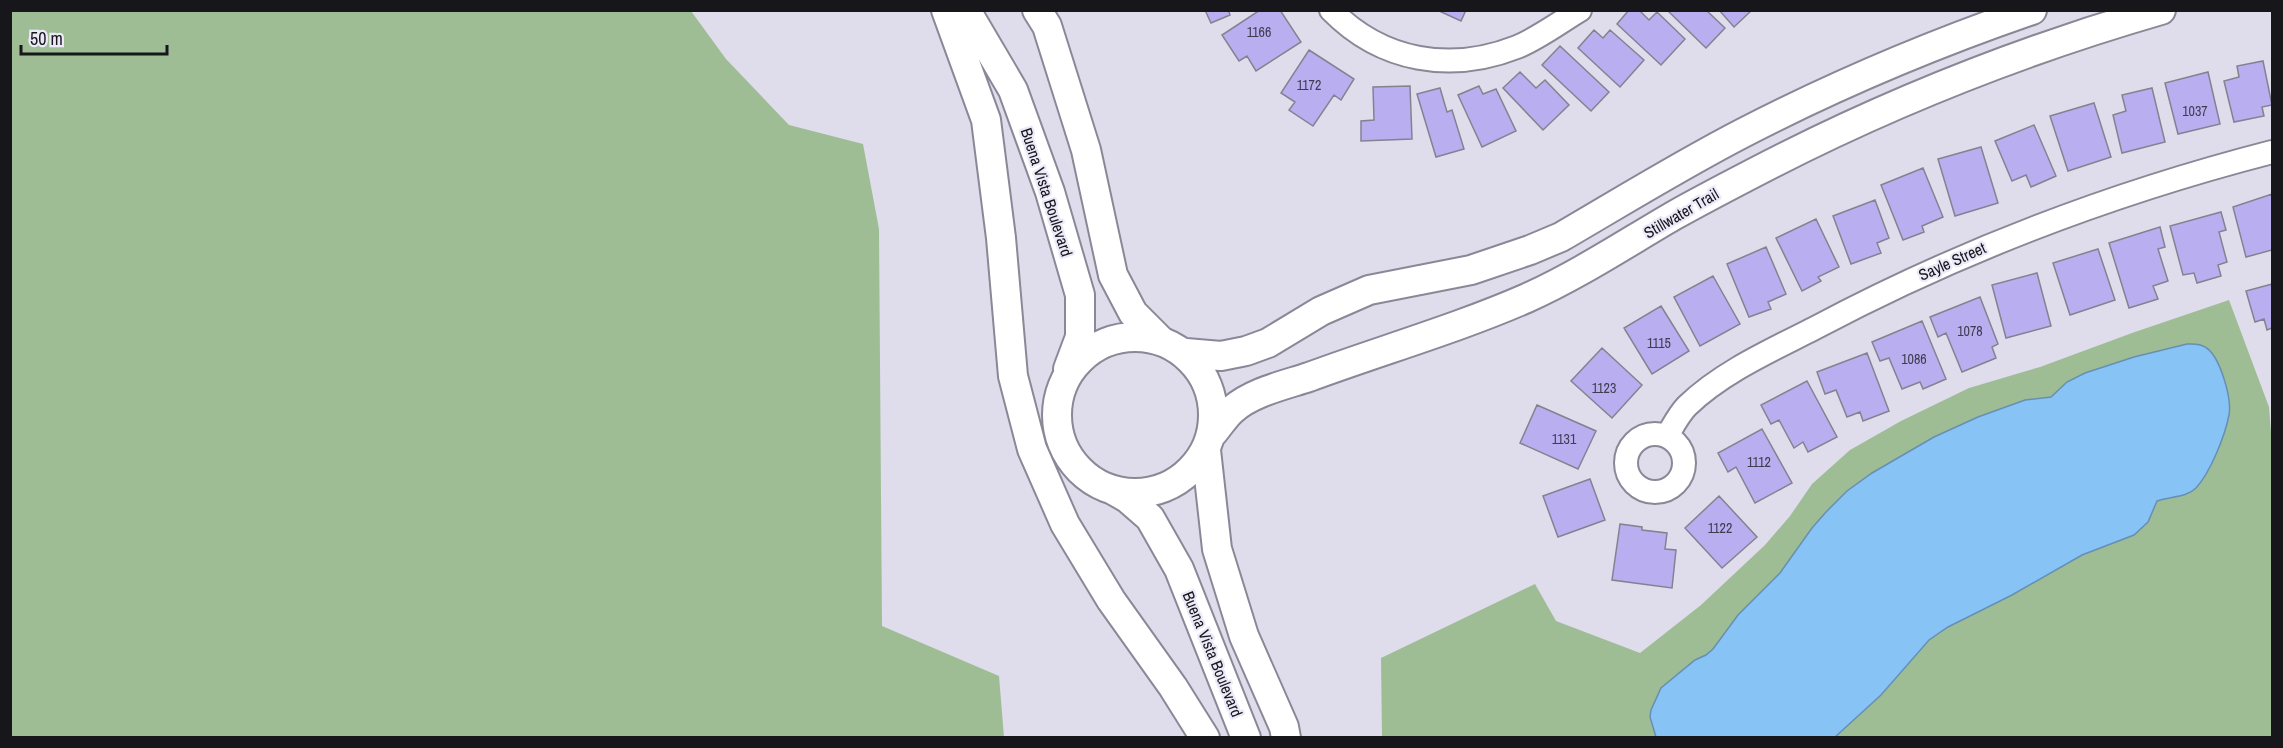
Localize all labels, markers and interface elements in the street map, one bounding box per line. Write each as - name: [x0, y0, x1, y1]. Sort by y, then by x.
- scale bar: [21, 18, 166, 56]
- house number: 1166: [1247, 23, 1271, 41]
- text: 50 m: [30, 26, 63, 51]
- house number: 1172: [1297, 76, 1321, 94]
- house number: 1037: [2182, 102, 2208, 120]
- street label: Buena Vista Boulevard: [1016, 125, 1078, 259]
- street label: Stillwater Trail: [1639, 183, 1723, 243]
- street label: Sayle Street: [1915, 236, 1989, 286]
- house number: 1078: [1957, 322, 1983, 340]
- house number: 1115: [1647, 334, 1671, 352]
- house number: 1086: [1901, 350, 1927, 368]
- house number: 1123: [1592, 379, 1616, 397]
- house number: 1131: [1552, 430, 1577, 448]
- house number: 1112: [1747, 453, 1771, 471]
- house number: 1122: [1708, 519, 1732, 537]
- street label: Buena Vista Boulevard: [1178, 588, 1248, 720]

